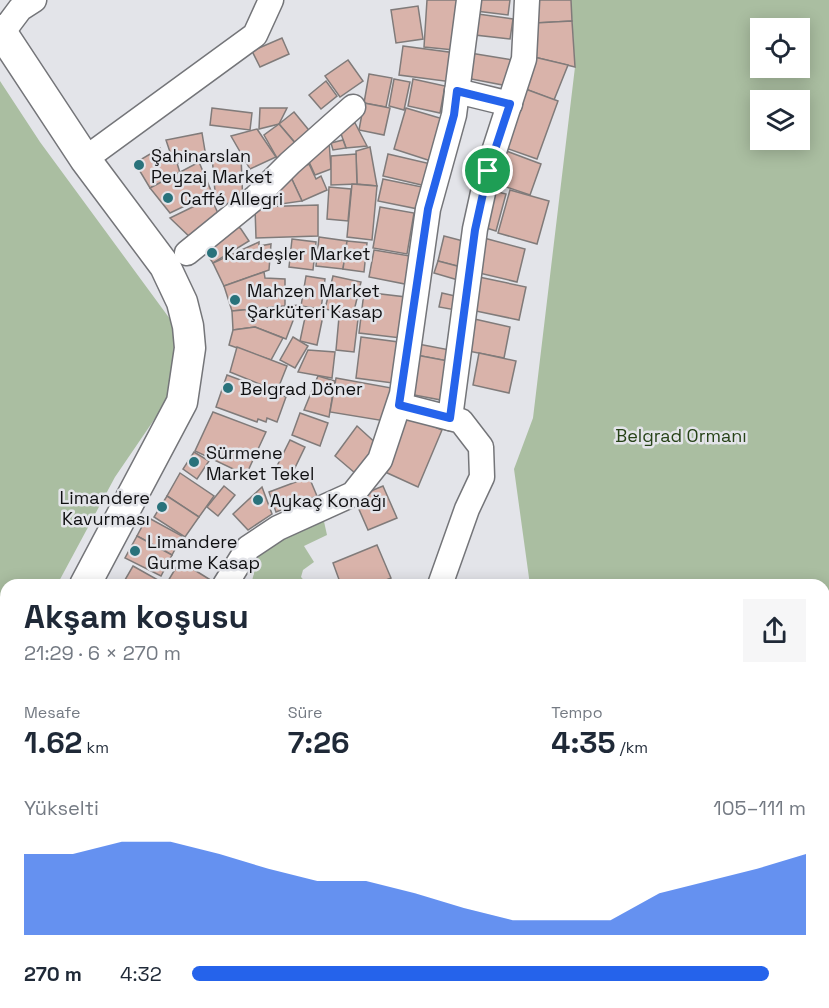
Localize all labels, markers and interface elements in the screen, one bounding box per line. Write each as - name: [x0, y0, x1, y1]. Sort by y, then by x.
- map controls: [750, 18, 810, 150]
- button: locate: [750, 18, 810, 78]
- button: layers: [750, 90, 810, 150]
- place label: Şahinarslan Peyzaj Market: [151, 144, 272, 188]
- pin: [462, 145, 513, 196]
- icon: arrive: [471, 154, 504, 187]
- marker: Şahinarslan Peyzaj Market: [132, 158, 146, 172]
- place label: Caffé Allegri: [180, 187, 283, 210]
- marker: Caffé Allegri: [161, 191, 175, 205]
- place label: Kardeşler Market: [224, 242, 371, 265]
- marker: Kardeşler Market: [205, 246, 219, 260]
- place label: Mahzen Market Şarküteri Kasap: [247, 279, 383, 323]
- marker: Mahzen Market Şarküteri Kasap: [228, 293, 242, 307]
- place label: Belgrad Döner: [240, 377, 363, 400]
- marker: Belgrad Döner: [221, 381, 235, 395]
- park label: Belgrad Ormanı: [615, 424, 747, 447]
- place label: Sürmene Market Tekel: [206, 441, 314, 485]
- marker: Sürmene Market Tekel: [187, 455, 201, 469]
- place label: Limandere Kavurması: [60, 486, 150, 530]
- place label: Aykaç Konağı: [270, 489, 386, 512]
- marker: Aykaç Konağı: [251, 493, 265, 507]
- marker: Limandere Kavurması: [155, 500, 169, 514]
- place label: Limandere Gurme Kasap: [147, 530, 260, 574]
- marker: Limandere Gurme Kasap: [128, 544, 142, 558]
- text: Akşam koşusu: [24, 596, 249, 638]
- button: share: [743, 599, 806, 662]
- text: 21:29 · 6 × 270 m: [24, 640, 181, 666]
- text: Mesafe: [24, 702, 81, 723]
- text: Süre: [288, 702, 322, 723]
- text: Tempo: [551, 702, 603, 723]
- text: 1.62: [24, 723, 82, 762]
- text: 7:26: [288, 723, 350, 762]
- text: 4:35: [551, 723, 616, 762]
- text: km: [82, 737, 109, 758]
- text: /km: [616, 737, 648, 758]
- text: Yükselti: [24, 795, 99, 821]
- text: 105–111 m: [713, 795, 806, 821]
- text: 270 m: [24, 961, 82, 987]
- text: 4:32: [120, 961, 162, 987]

